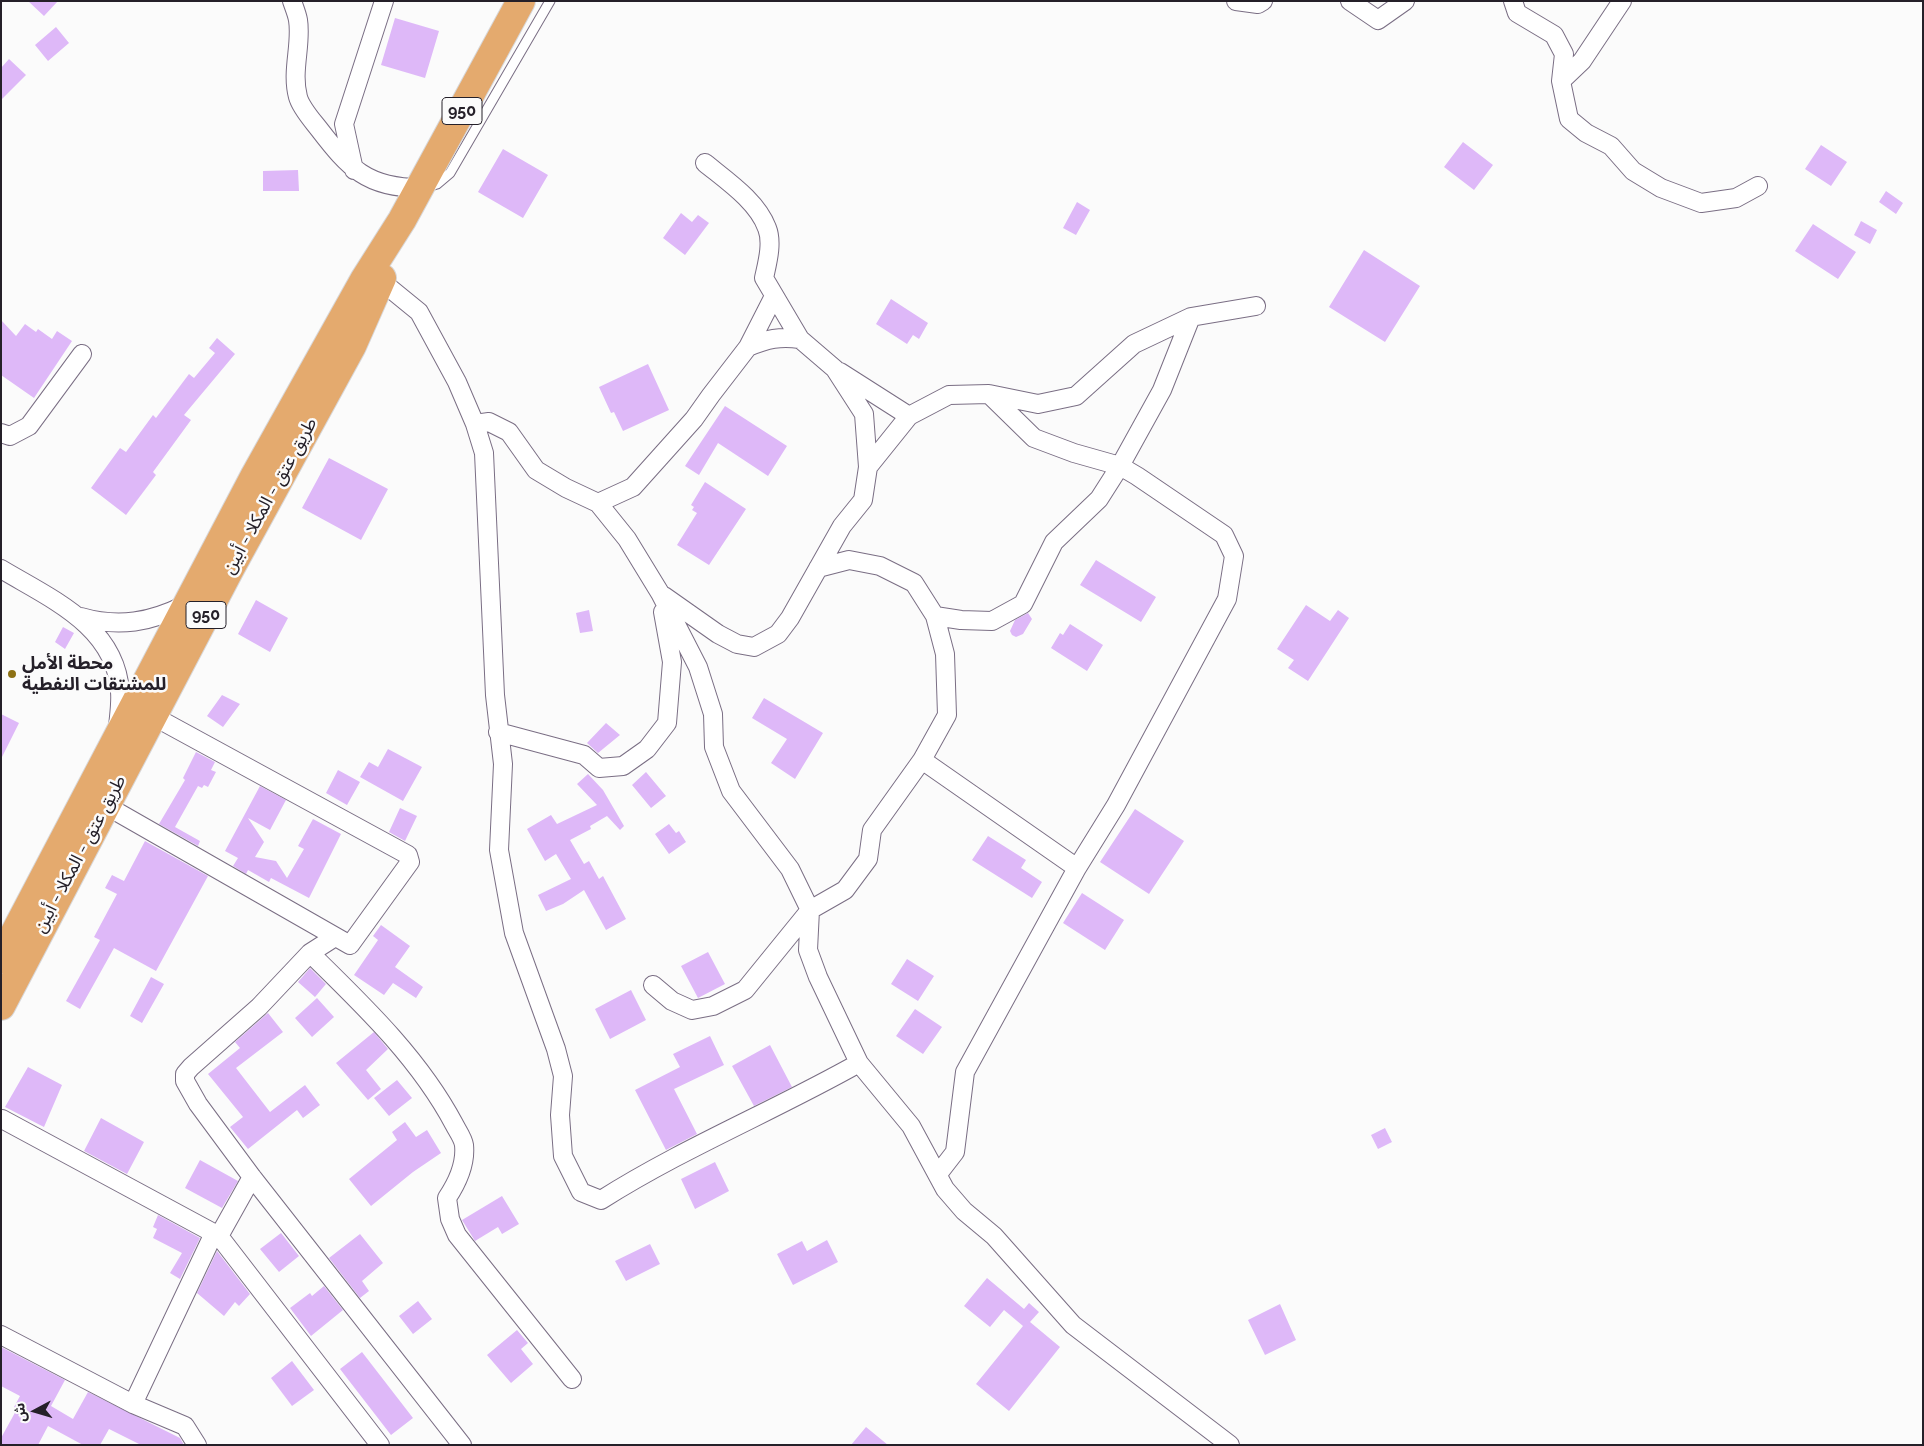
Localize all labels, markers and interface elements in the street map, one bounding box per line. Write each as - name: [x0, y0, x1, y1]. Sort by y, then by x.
- road number: 950: [442, 98, 482, 124]
- street label: طريق عتق - المكلا - أبين: [218, 414, 322, 578]
- road number: 950: [186, 602, 226, 628]
- place label: محطة الأمل للمشتقات النفطية: [22, 653, 166, 696]
- marker: محطة الأمل للمشتقات النفطية: [6, 668, 18, 680]
- street label: طريق عتق - المكلا - أبين: [29, 772, 131, 936]
- north arrow: [10, 1386, 60, 1436]
- text: ش: [11, 1402, 29, 1423]

